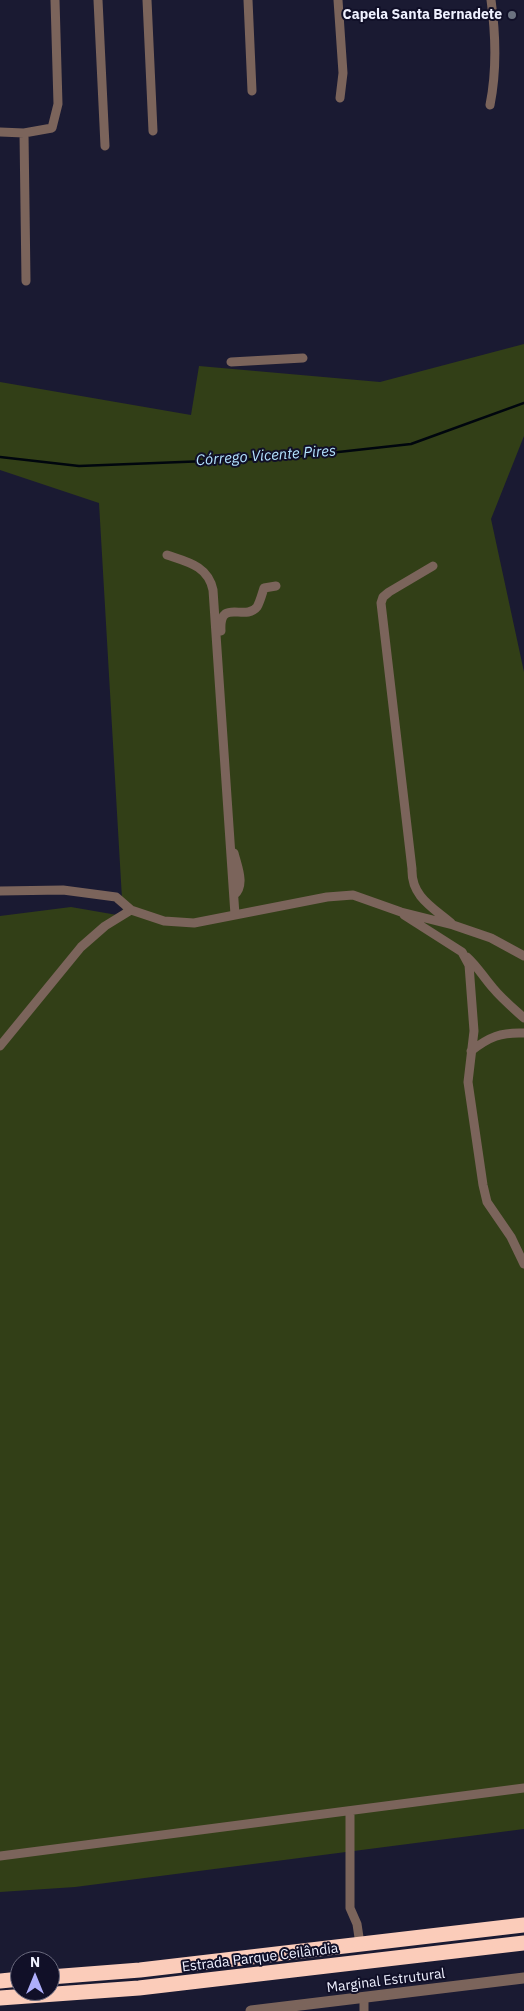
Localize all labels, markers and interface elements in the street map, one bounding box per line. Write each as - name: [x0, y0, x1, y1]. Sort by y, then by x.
- place label: Capela Santa Bernadete: [343, 7, 502, 23]
- marker: Capela Santa Bernadete: [506, 9, 518, 21]
- water label: Córrego Vicente Pires: [195, 442, 337, 470]
- street label: Estrada Parque Ceilândia: [181, 1940, 339, 1976]
- north arrow: [10, 1951, 60, 2001]
- text: N: [30, 1953, 40, 1971]
- street label: Marginal Estrutural: [326, 1965, 446, 1997]

